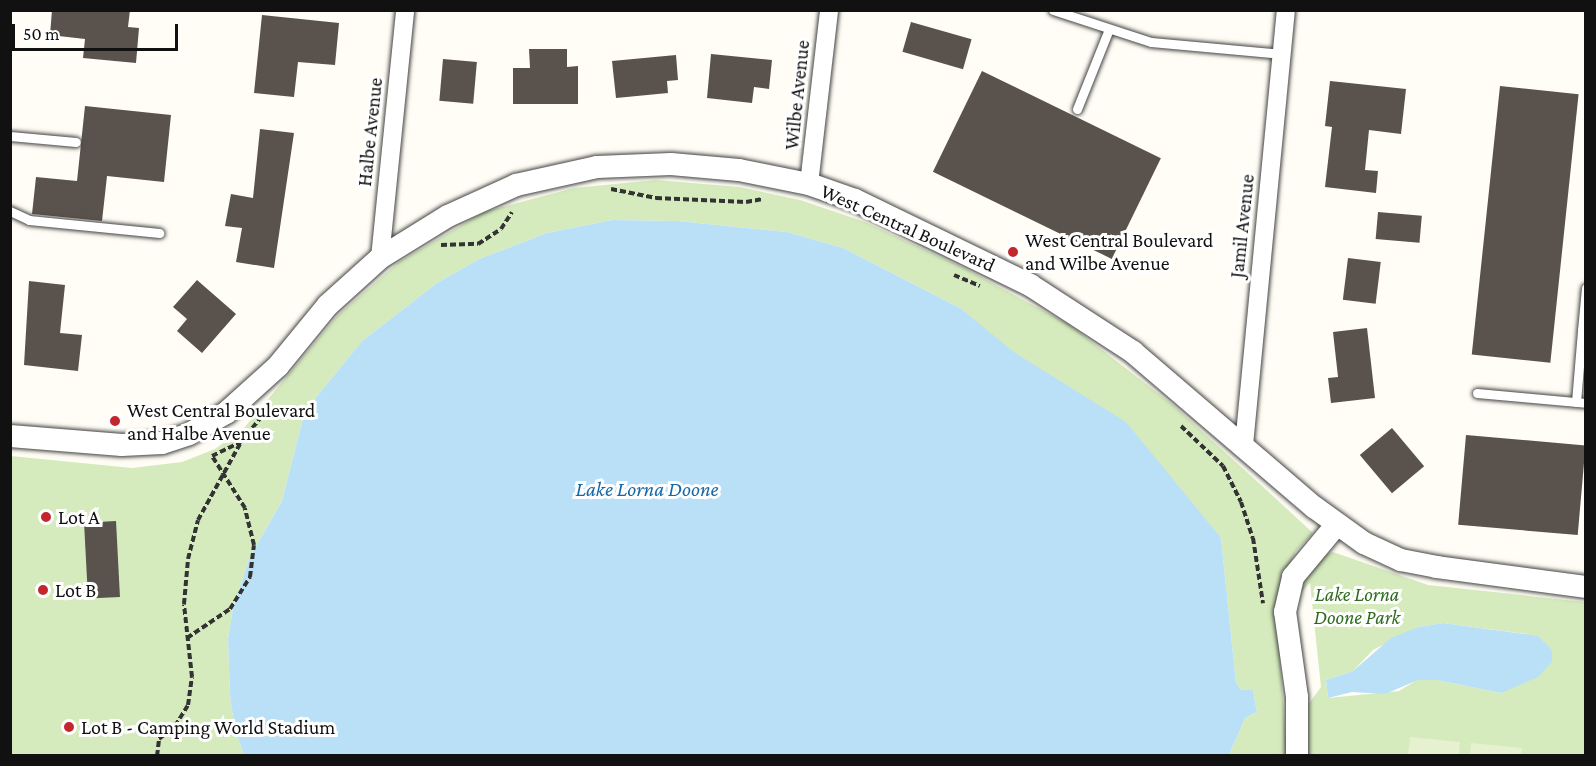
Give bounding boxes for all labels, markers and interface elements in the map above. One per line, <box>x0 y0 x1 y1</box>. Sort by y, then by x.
scale bar <box>15 12 182 50</box>
text: 50 m <box>23 24 60 44</box>
street label: Wilbe Avenue <box>779 39 815 151</box>
street label: Halbe Avenue <box>352 76 388 188</box>
street label: Jamil Avenue <box>1225 173 1259 279</box>
street label: West Central Boulevard <box>817 179 999 277</box>
place label: West Central Boulevard and Wilbe Avenue <box>1025 228 1213 275</box>
marker: West Central Boulevard and Wilbe Avenue <box>1006 245 1020 259</box>
place label: West Central Boulevard and Halbe Avenue <box>127 398 315 445</box>
marker: West Central Boulevard and Halbe Avenue <box>108 414 122 428</box>
water label: Lake Lorna Doone <box>576 476 718 502</box>
place label: Lot A <box>58 505 100 529</box>
marker: Lot A <box>39 510 53 524</box>
place label: Lot B <box>55 578 96 602</box>
marker: Lot B <box>36 583 50 597</box>
park label: Lake Lorna Doone Park <box>1314 583 1400 630</box>
place label: Lot B - Camping World Stadium <box>81 715 335 739</box>
marker: Lot B - Camping World Stadium <box>62 720 76 734</box>

